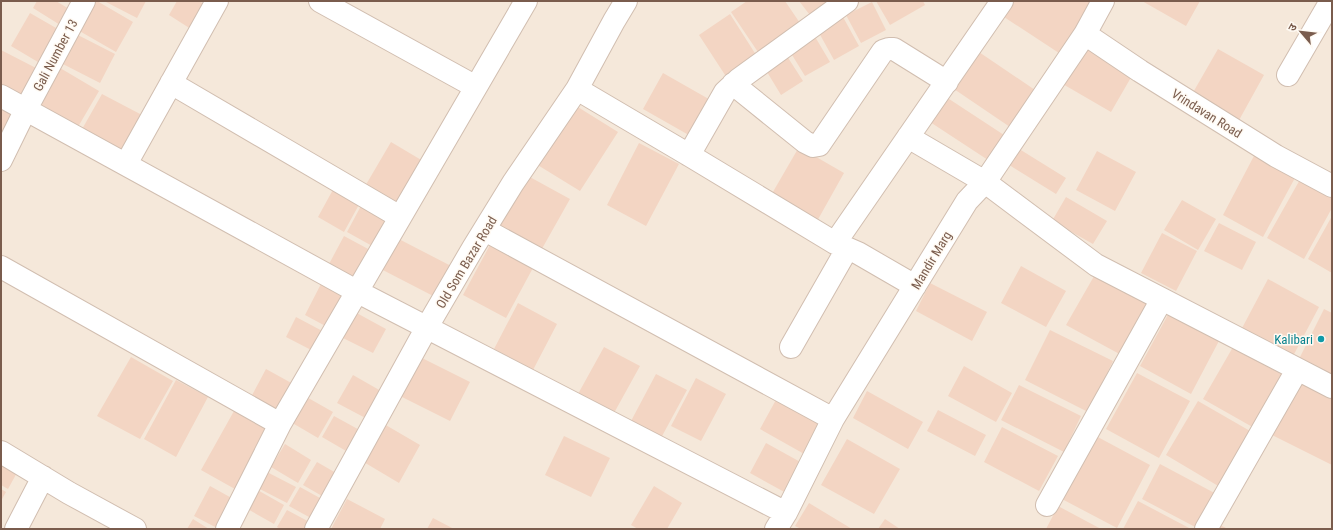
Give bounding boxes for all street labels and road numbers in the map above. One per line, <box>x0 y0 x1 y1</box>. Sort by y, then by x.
street label: Gali Number 13 <box>30 17 81 94</box>
street label: Vrindavan Road <box>1169 86 1245 141</box>
street label: Old Som Bazar Road <box>433 214 500 311</box>
street label: Mandir Marg <box>908 229 955 292</box>

